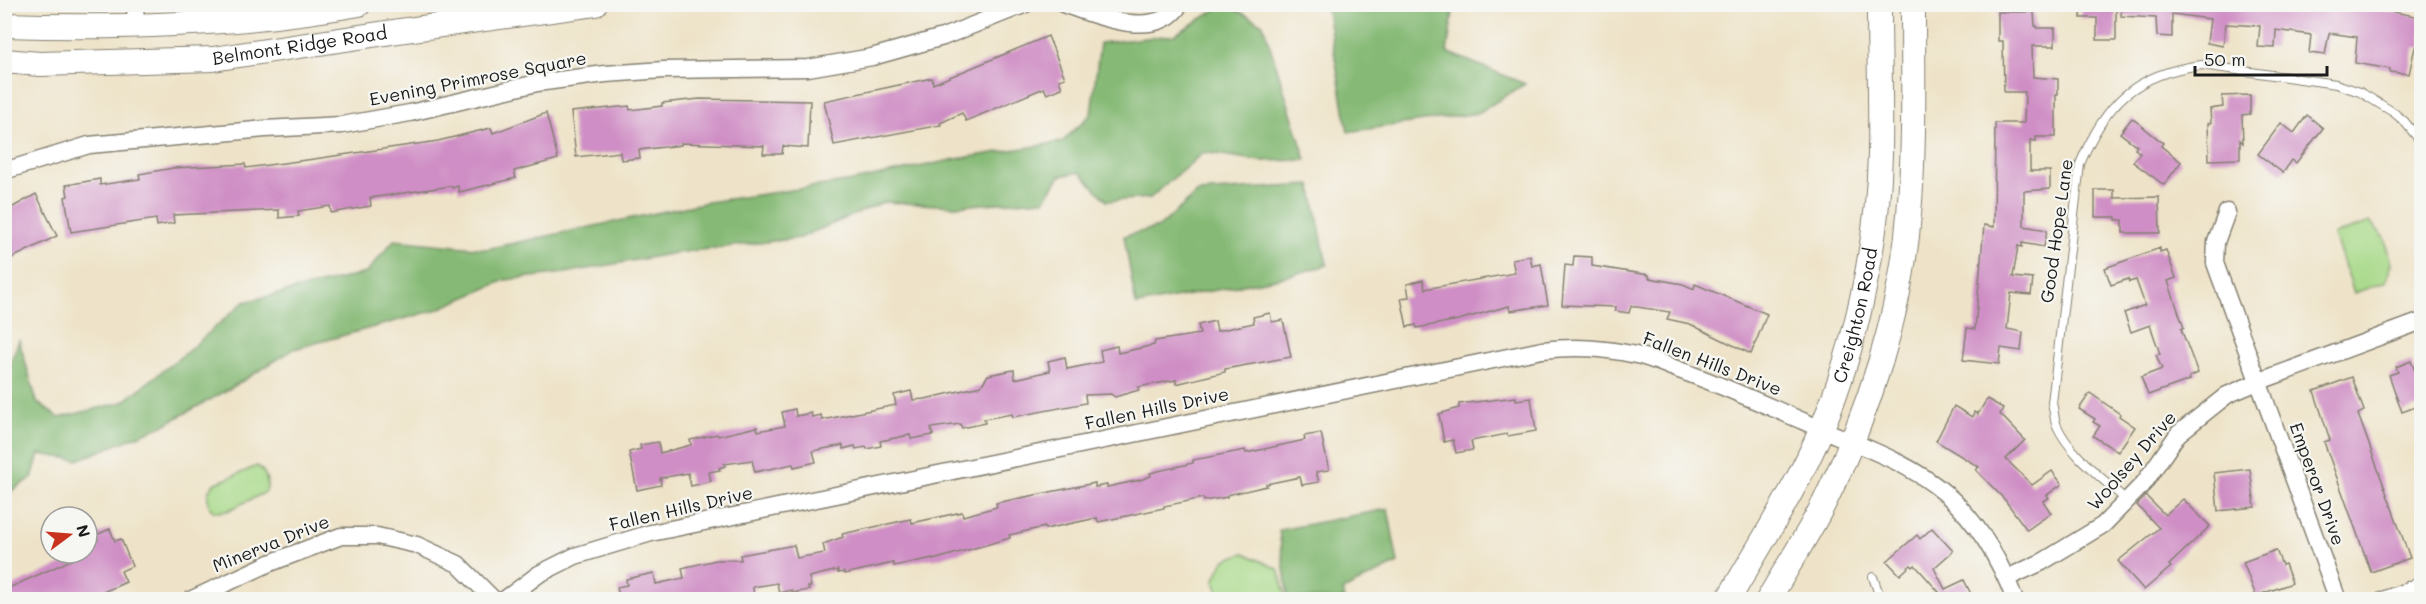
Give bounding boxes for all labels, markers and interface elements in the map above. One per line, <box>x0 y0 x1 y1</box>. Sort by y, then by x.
street label: Belmont Ridge Road <box>211 20 389 70</box>
scale bar <box>2195 39 2327 77</box>
street label: Evening Primrose Square <box>367 45 588 111</box>
text: 50 m <box>2204 47 2246 71</box>
street label: Good Hope Lane <box>2034 157 2078 304</box>
street label: Creighton Road <box>1827 246 1882 386</box>
street label: Fallen Hills Drive <box>1640 326 1785 401</box>
street label: Fallen Hills Drive <box>1083 381 1231 435</box>
street label: Woolsey Drive <box>2081 406 2181 515</box>
street label: Emperor Drive <box>2285 419 2351 548</box>
street label: Fallen Hills Drive <box>607 480 755 536</box>
north arrow <box>39 505 99 565</box>
street label: Minerva Drive <box>209 509 333 577</box>
text: N <box>72 522 96 539</box>

